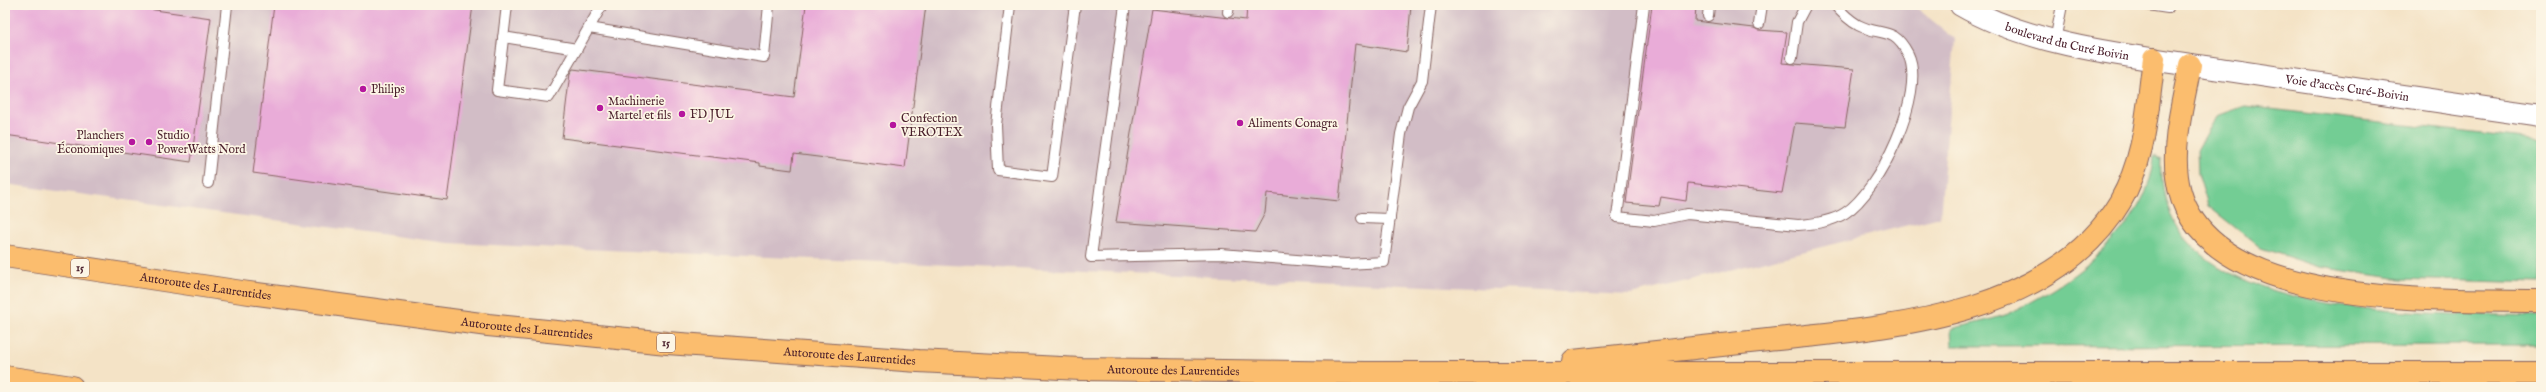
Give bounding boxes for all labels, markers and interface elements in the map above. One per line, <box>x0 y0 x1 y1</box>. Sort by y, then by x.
street label: boulevard du Curé Boivin <box>2003 19 2131 63</box>
street label: Voie d'accès Curé-Boivin <box>2283 71 2411 105</box>
place label: Philips <box>371 82 405 98</box>
marker: Philips <box>358 84 368 94</box>
place label: Machinerie Martel et fils <box>608 94 671 123</box>
marker: Machinerie Martel et fils <box>595 103 605 113</box>
place label: FD JUL <box>690 107 734 123</box>
marker: FD JUL <box>677 109 687 119</box>
place label: Confection VEROTEX <box>900 111 963 140</box>
place label: Aliments Conagra <box>1247 116 1338 131</box>
marker: Aliments Conagra <box>1235 118 1245 128</box>
marker: Confection VEROTEX <box>888 120 898 130</box>
place label: Planchers Économiques <box>57 128 124 158</box>
place label: Studio PowerWatts Nord <box>157 128 246 157</box>
marker: Planchers Économiques <box>127 137 137 147</box>
marker: Studio PowerWatts Nord <box>144 137 154 147</box>
road number: 15 <box>71 259 89 277</box>
street label: Autoroute des Laurentides <box>138 269 272 303</box>
street label: Autoroute des Laurentides <box>459 314 594 343</box>
road number: 15 <box>657 334 675 352</box>
street label: Autoroute des Laurentides <box>782 344 916 368</box>
street label: Autoroute des Laurentides <box>1106 362 1240 379</box>

